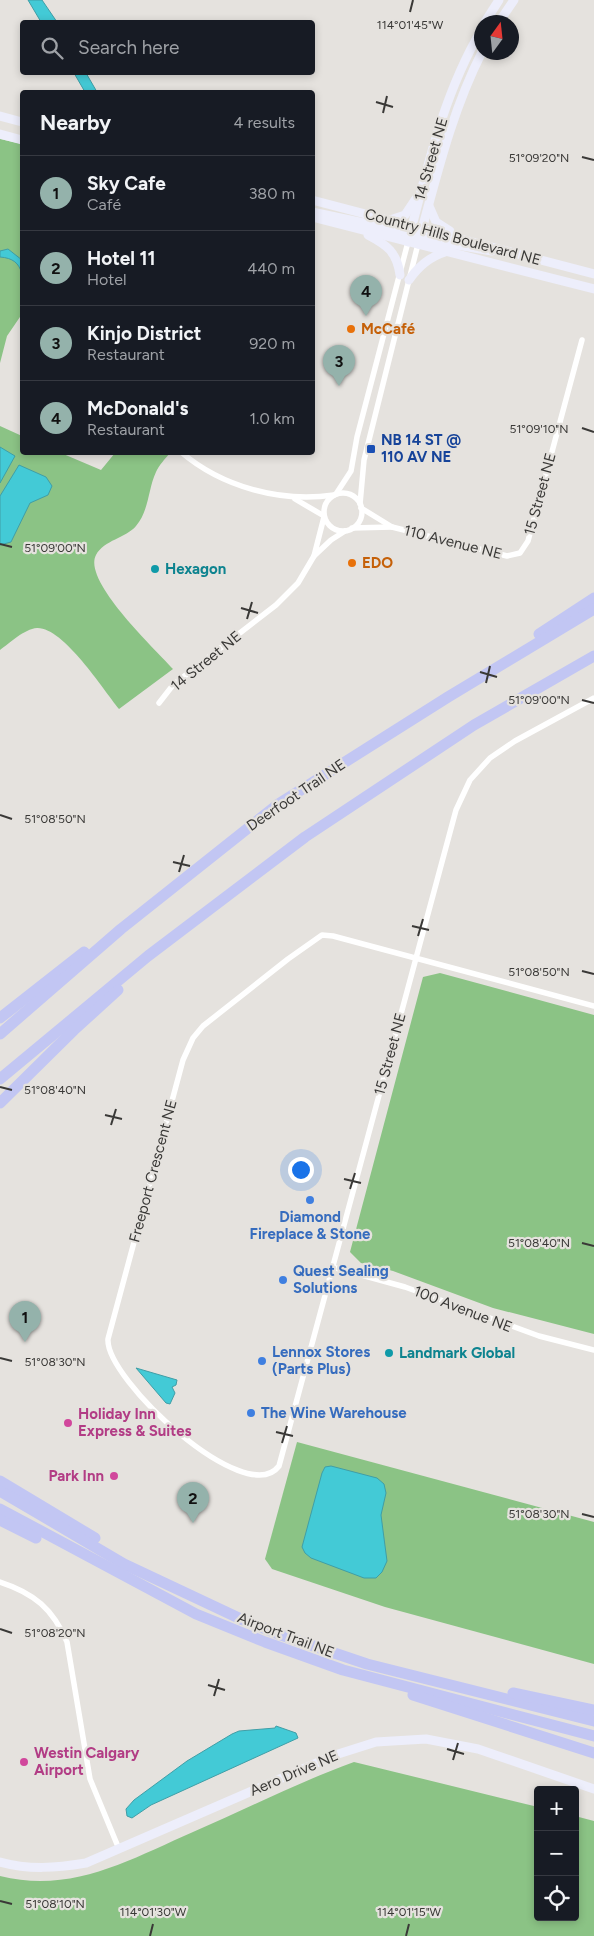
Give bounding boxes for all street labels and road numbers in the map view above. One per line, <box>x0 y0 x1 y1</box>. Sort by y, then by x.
street label: 14 Street NE <box>411 115 451 203</box>
street label: Country Hills Boulevard NE <box>363 205 543 269</box>
street label: 15 Street NE <box>520 451 560 537</box>
street label: 110 Avenue NE <box>402 521 504 563</box>
street label: 14 Street NE <box>167 627 245 695</box>
street label: Deerfoot Trail NE <box>243 755 349 835</box>
street label: 15 Street NE <box>370 1011 410 1097</box>
street label: Freeport Crescent NE <box>125 1098 181 1244</box>
street label: 100 Avenue NE <box>411 1282 515 1336</box>
street label: Airport Trail NE <box>235 1608 337 1662</box>
street label: Aero Drive NE <box>247 1746 341 1800</box>

